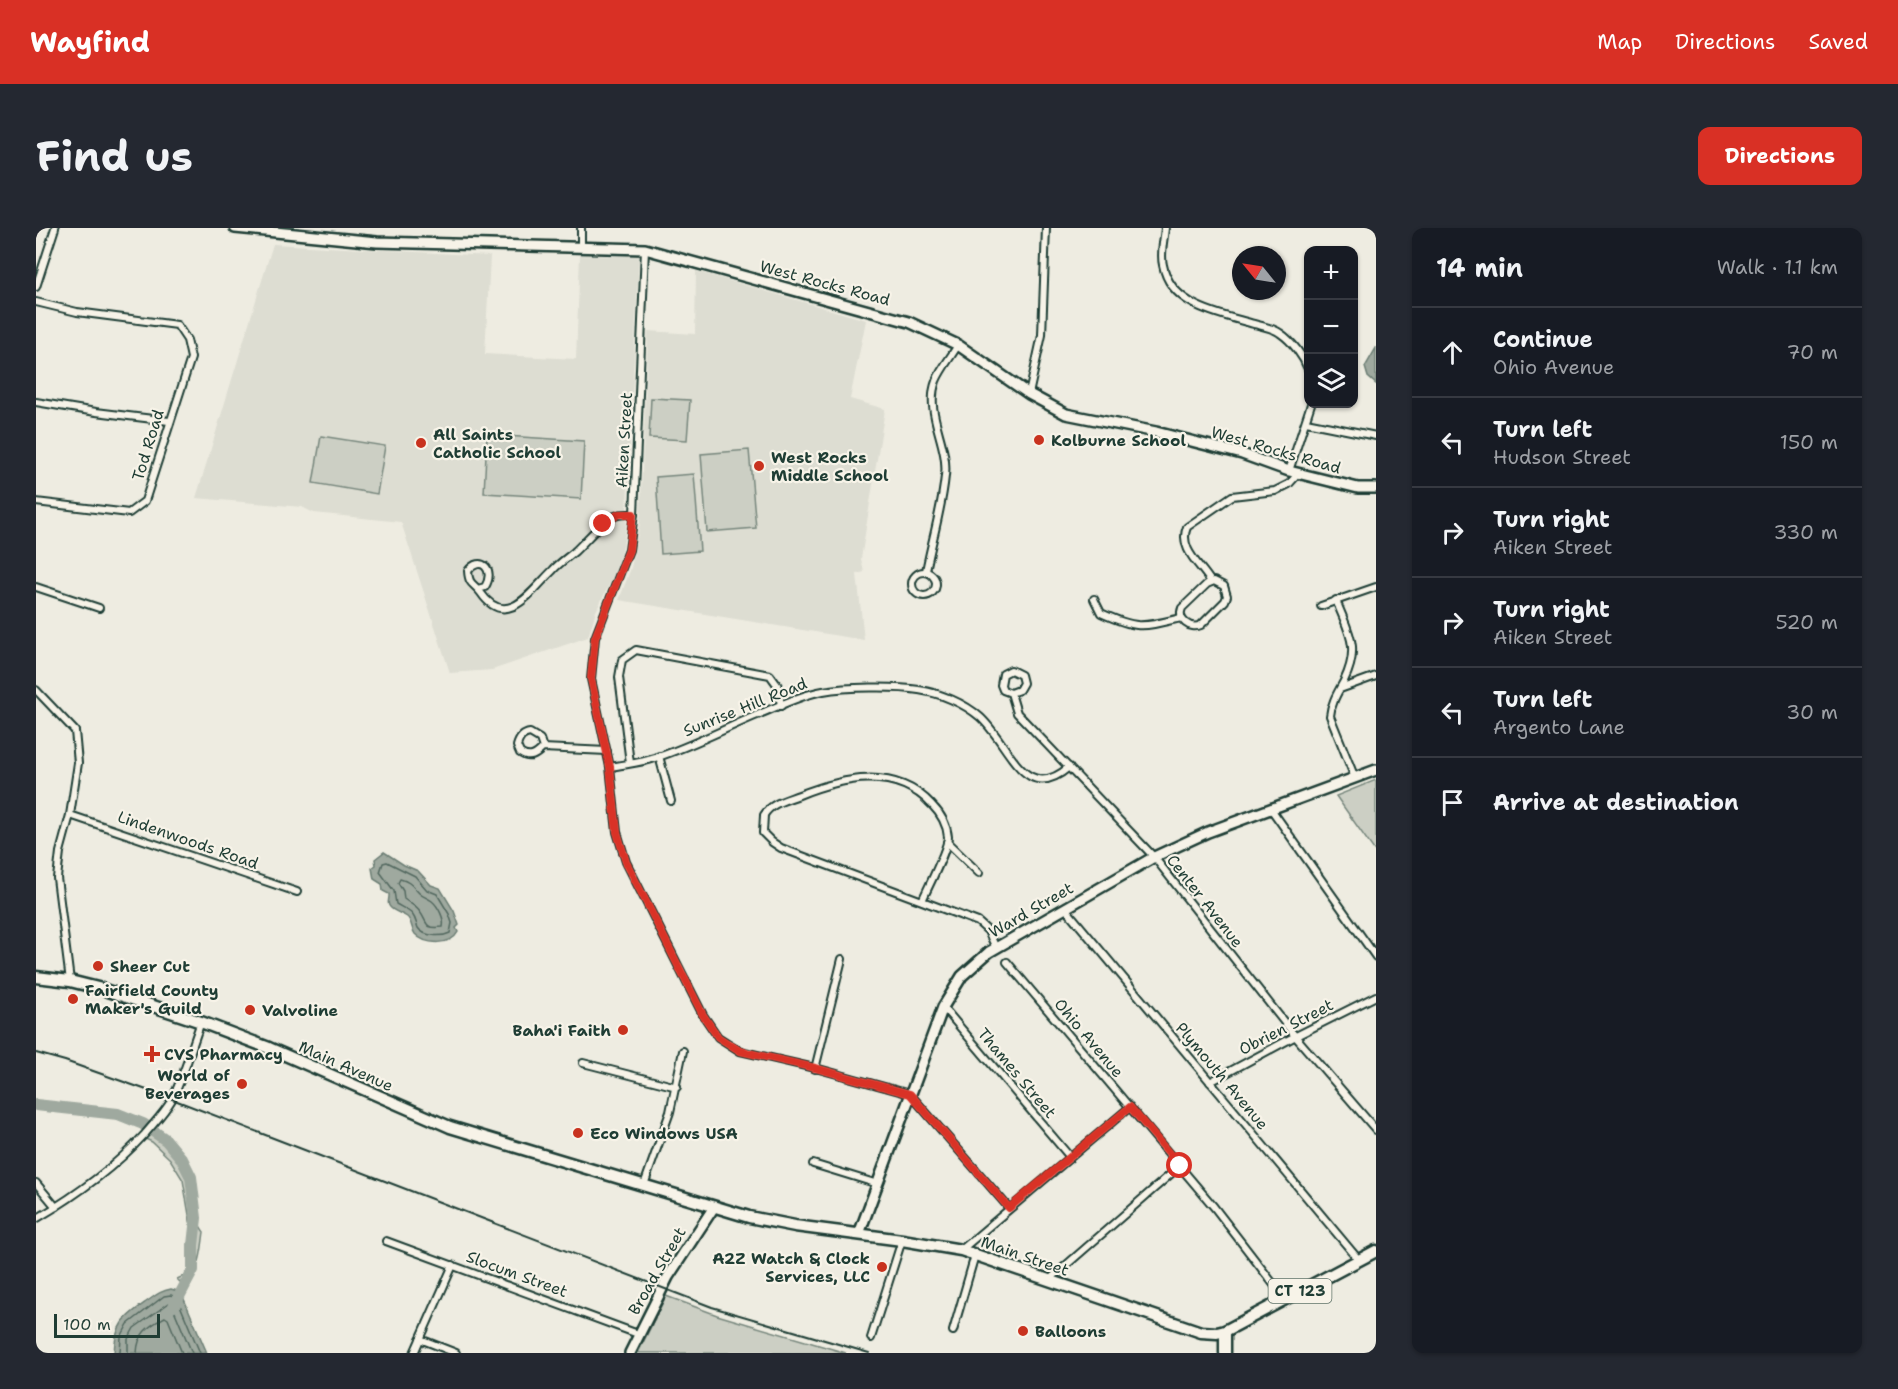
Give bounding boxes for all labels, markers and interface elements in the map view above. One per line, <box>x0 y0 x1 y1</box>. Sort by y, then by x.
text: Wayfind <box>30 23 150 61</box>
text: Map <box>1597 28 1642 56</box>
text: Directions <box>1675 28 1775 56</box>
text: Saved <box>1808 28 1868 56</box>
button: Directions <box>1698 127 1862 185</box>
text: Find us <box>36 128 193 184</box>
north arrow <box>1232 246 1286 300</box>
map controls <box>1304 246 1358 408</box>
button: + <box>1304 246 1358 300</box>
text: 14 min <box>1436 250 1523 285</box>
text: Walk · 1.1 km <box>1717 254 1838 280</box>
street label: West Rocks Road <box>757 255 893 311</box>
button: − <box>1304 300 1358 354</box>
text: Continue <box>1493 325 1593 354</box>
icon: ahead <box>1436 336 1469 369</box>
text: 70 m <box>1786 339 1838 365</box>
button: layers <box>1304 354 1358 408</box>
text: Ohio Avenue <box>1493 354 1614 380</box>
street label: Aiken Street <box>611 392 637 488</box>
street label: Tod Road <box>127 407 169 483</box>
text: Turn left <box>1493 415 1592 444</box>
street label: West Rocks Road <box>1209 421 1343 479</box>
place label: All Saints Catholic School <box>433 424 561 463</box>
icon: left <box>1436 426 1469 459</box>
text: 150 m <box>1780 429 1838 455</box>
place label: Kolburne School <box>1051 430 1186 451</box>
marker: Kolburne School <box>1032 433 1046 447</box>
marker: All Saints Catholic School <box>414 436 428 450</box>
text: Hudson Street <box>1493 444 1631 470</box>
place label: West Rocks Middle School <box>771 447 889 486</box>
marker: West Rocks Middle School <box>752 459 766 473</box>
text: Turn right <box>1493 505 1610 534</box>
route end <box>589 510 615 536</box>
icon: right <box>1436 516 1469 549</box>
text: 330 m <box>1774 519 1838 545</box>
text: Aiken Street <box>1493 534 1613 560</box>
text: Turn right <box>1493 595 1610 624</box>
icon: right <box>1436 606 1469 639</box>
text: 520 m <box>1775 609 1838 635</box>
text: Aiken Street <box>1493 624 1613 650</box>
street label: Sunrise Hill Road <box>680 673 810 741</box>
text: Turn left <box>1493 685 1592 714</box>
icon: left <box>1436 696 1469 729</box>
text: 30 m <box>1786 699 1838 725</box>
text: Argento Lane <box>1493 714 1625 740</box>
icon: arrive <box>1436 786 1469 819</box>
text: Arrive at destination <box>1493 788 1739 817</box>
street label: Lindenwoods Road <box>115 806 261 874</box>
street label: Center Avenue <box>1162 850 1248 952</box>
street label: Ward Street <box>985 877 1077 943</box>
place label: Sheer Cut <box>110 956 190 977</box>
marker: Sheer Cut <box>91 959 105 973</box>
place label: Fairfield County Maker's Guild <box>85 980 219 1019</box>
marker: Fairfield County Maker's Guild <box>66 992 80 1006</box>
street label: Ohio Avenue <box>1050 994 1128 1082</box>
street label: Obrien Street <box>1235 994 1337 1060</box>
place label: Valvoline <box>262 1000 339 1021</box>
marker: Valvoline <box>243 1003 257 1017</box>
street label: Plymouth Avenue <box>1171 1018 1273 1134</box>
place label: Baha'i Faith <box>513 1020 611 1041</box>
marker: Baha'i Faith <box>616 1023 630 1037</box>
street label: Thames Street <box>973 1023 1061 1123</box>
street label: Main Avenue <box>296 1036 396 1096</box>
place label: CVS Pharmacy <box>164 1044 283 1065</box>
marker: CVS Pharmacy <box>145 1047 159 1061</box>
place label: World of Beverages <box>145 1065 231 1104</box>
marker: World of Beverages <box>235 1077 249 1091</box>
place label: Eco Windows USA <box>590 1123 738 1144</box>
marker: Eco Windows USA <box>571 1126 585 1140</box>
route start <box>1166 1152 1192 1178</box>
street label: Broad Street <box>623 1223 691 1319</box>
street label: Main Street <box>978 1231 1072 1281</box>
street label: Slocum Street <box>464 1246 570 1302</box>
place label: A2Z Watch & Clock Services, LLC <box>712 1248 870 1287</box>
marker: A2Z Watch & Clock Services, LLC <box>875 1260 889 1274</box>
road number: CT 123 <box>1268 1279 1332 1303</box>
scale bar <box>54 1311 160 1338</box>
text: 100 m <box>63 1314 111 1335</box>
place label: Balloons <box>1035 1321 1106 1342</box>
marker: Balloons <box>1016 1324 1030 1338</box>

